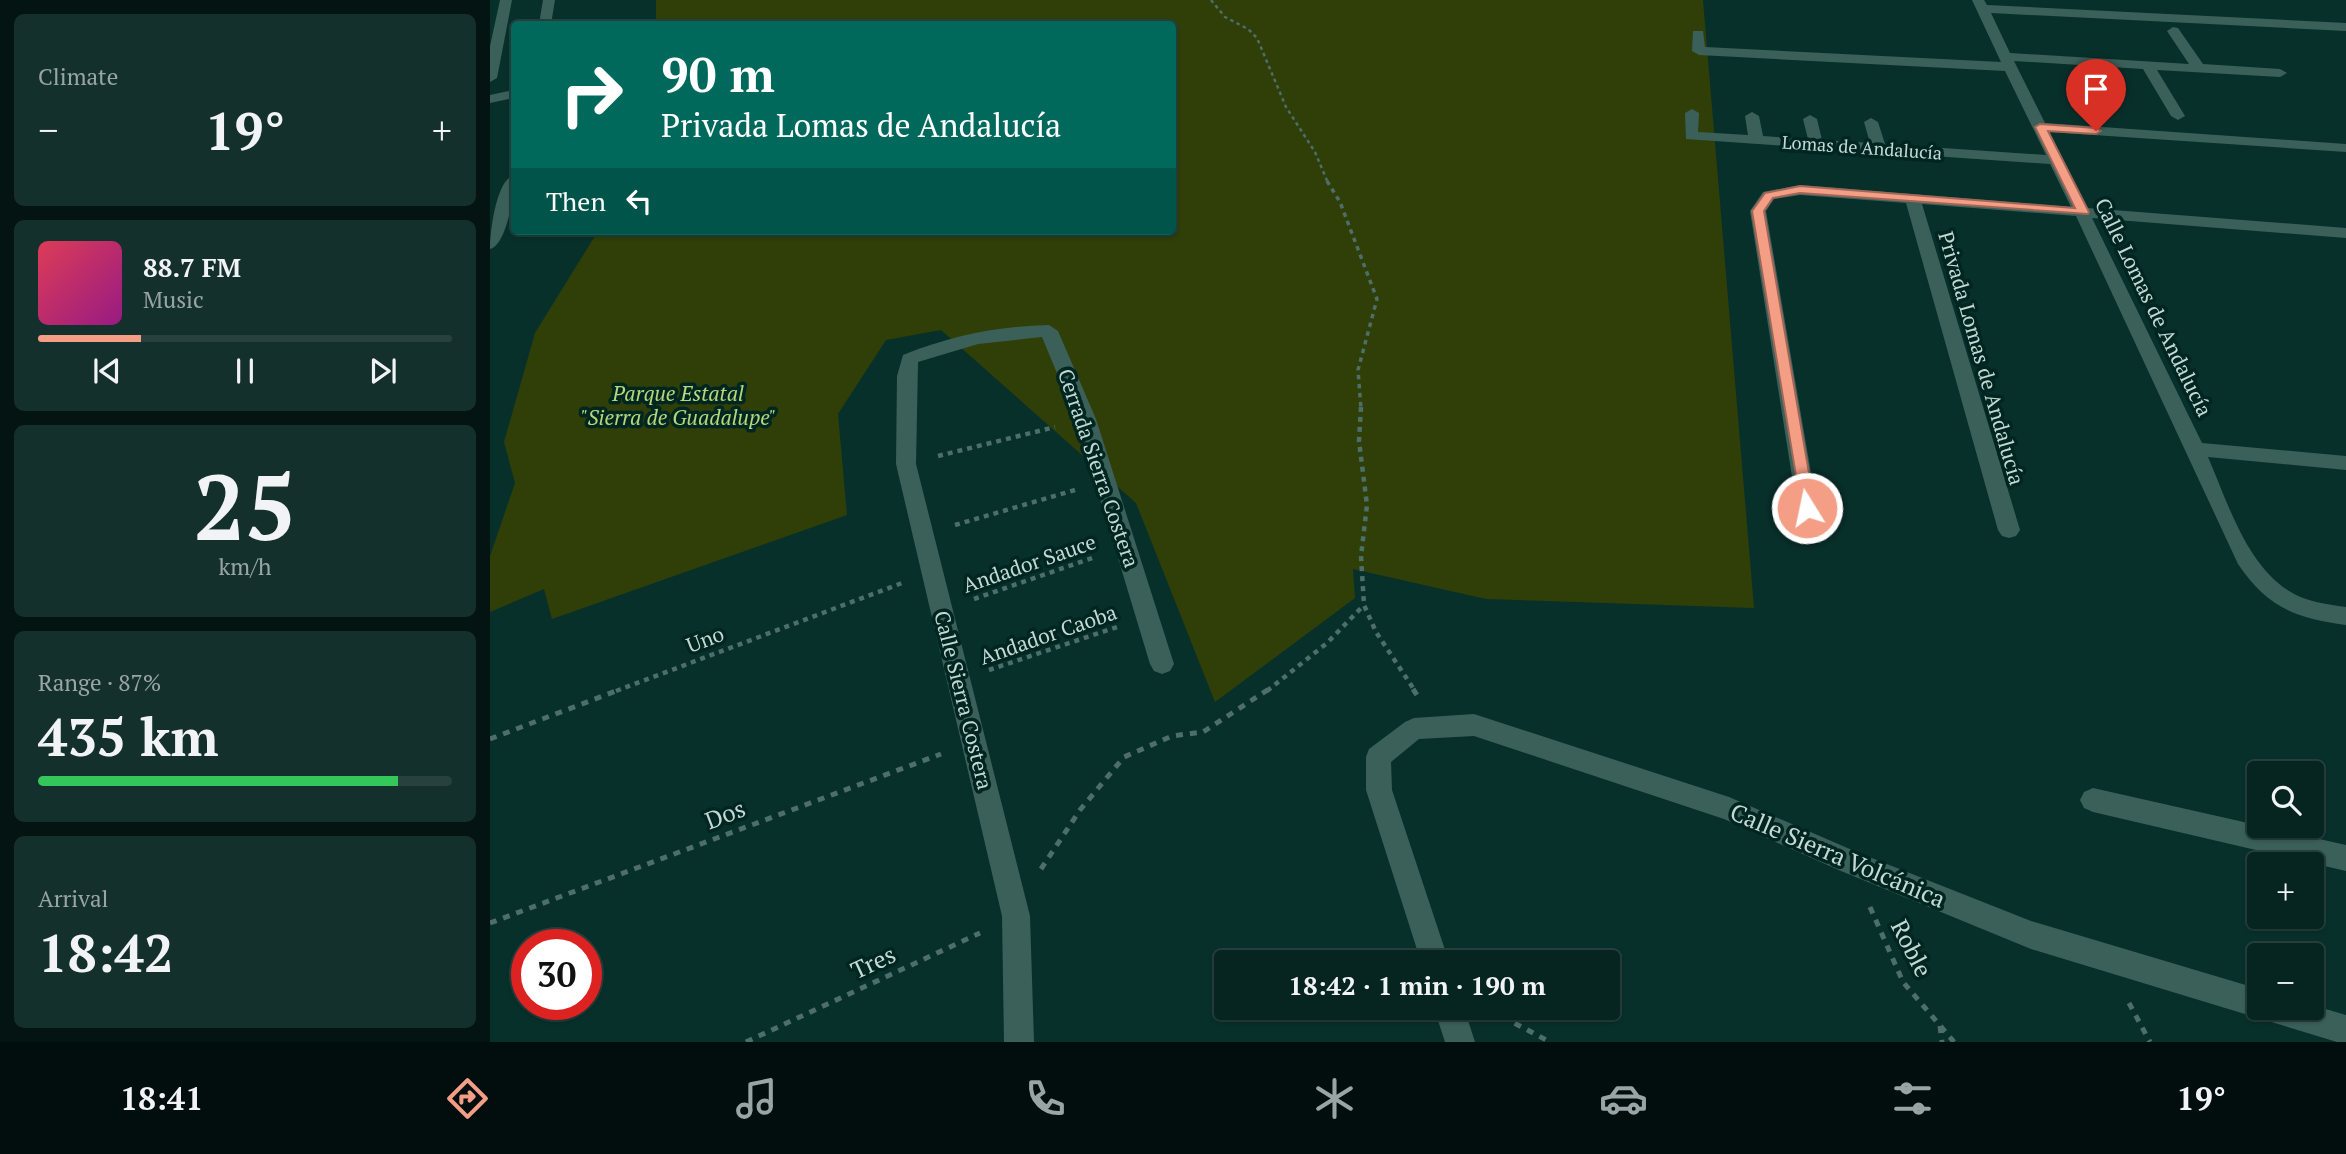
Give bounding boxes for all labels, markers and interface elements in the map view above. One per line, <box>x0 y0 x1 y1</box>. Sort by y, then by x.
text: 90 m <box>661 41 775 106</box>
icon: right <box>546 49 637 140</box>
pin <box>2066 59 2126 131</box>
text: Climate <box>38 61 118 92</box>
icon: arrive <box>2077 70 2115 108</box>
text: 19° <box>205 96 285 165</box>
text: Privada Lomas de Andalucía <box>661 104 1061 146</box>
text: − <box>38 105 58 155</box>
text: + <box>432 105 452 155</box>
street label: Lomas de Andalucía <box>1781 129 1943 165</box>
icon: left <box>620 182 658 220</box>
text: Then <box>546 184 606 218</box>
street label: Calle Lomas de Andalucía <box>2089 193 2219 421</box>
street label: Privada Lomas de Andalucía <box>1932 228 2032 488</box>
text: 88.7 FM <box>143 250 241 284</box>
text: Music <box>143 284 204 315</box>
icon: previous <box>88 352 126 390</box>
icon: pause <box>226 352 264 390</box>
icon: next <box>364 352 402 390</box>
street label: Cerrada Sierra Costera <box>1052 365 1146 571</box>
park label: Parque Estatal "Sierra de Guadalupe" <box>580 379 776 431</box>
text: 25 <box>194 445 296 566</box>
position arrow <box>1770 471 1844 545</box>
street label: Andador Sauce <box>959 527 1099 599</box>
text: km/h <box>218 551 272 582</box>
street label: Andador Caoba <box>976 597 1121 671</box>
street label: Calle Sierra Costera <box>928 608 1000 793</box>
street label: Uno <box>682 619 728 659</box>
text: Range · 87% <box>38 667 161 698</box>
text: 435 km <box>38 702 219 771</box>
map controls <box>2247 761 2324 1020</box>
button: search <box>2247 761 2324 838</box>
street label: Dos <box>700 792 750 836</box>
street label: Calle Sierra Volcánica <box>1726 795 1950 915</box>
button: + <box>2247 852 2324 929</box>
text: Arrival <box>38 883 109 914</box>
street label: Roble <box>1884 914 1940 982</box>
text: 18:42 <box>38 918 173 987</box>
speed limit sign: 30 <box>511 929 602 1020</box>
street label: Tres <box>845 938 901 986</box>
button: − <box>2247 943 2324 1020</box>
text: 18:42 · 1 min · 190 m <box>1288 968 1546 1002</box>
icon: directions <box>443 1074 492 1123</box>
icon: music <box>732 1074 781 1123</box>
icon: phone <box>1021 1074 1070 1123</box>
icon: climate <box>1310 1074 1359 1123</box>
icon: car <box>1599 1074 1648 1123</box>
icon: filters <box>1888 1074 1937 1123</box>
text: 18:41 <box>120 1077 203 1119</box>
text: 19° <box>2177 1077 2226 1119</box>

